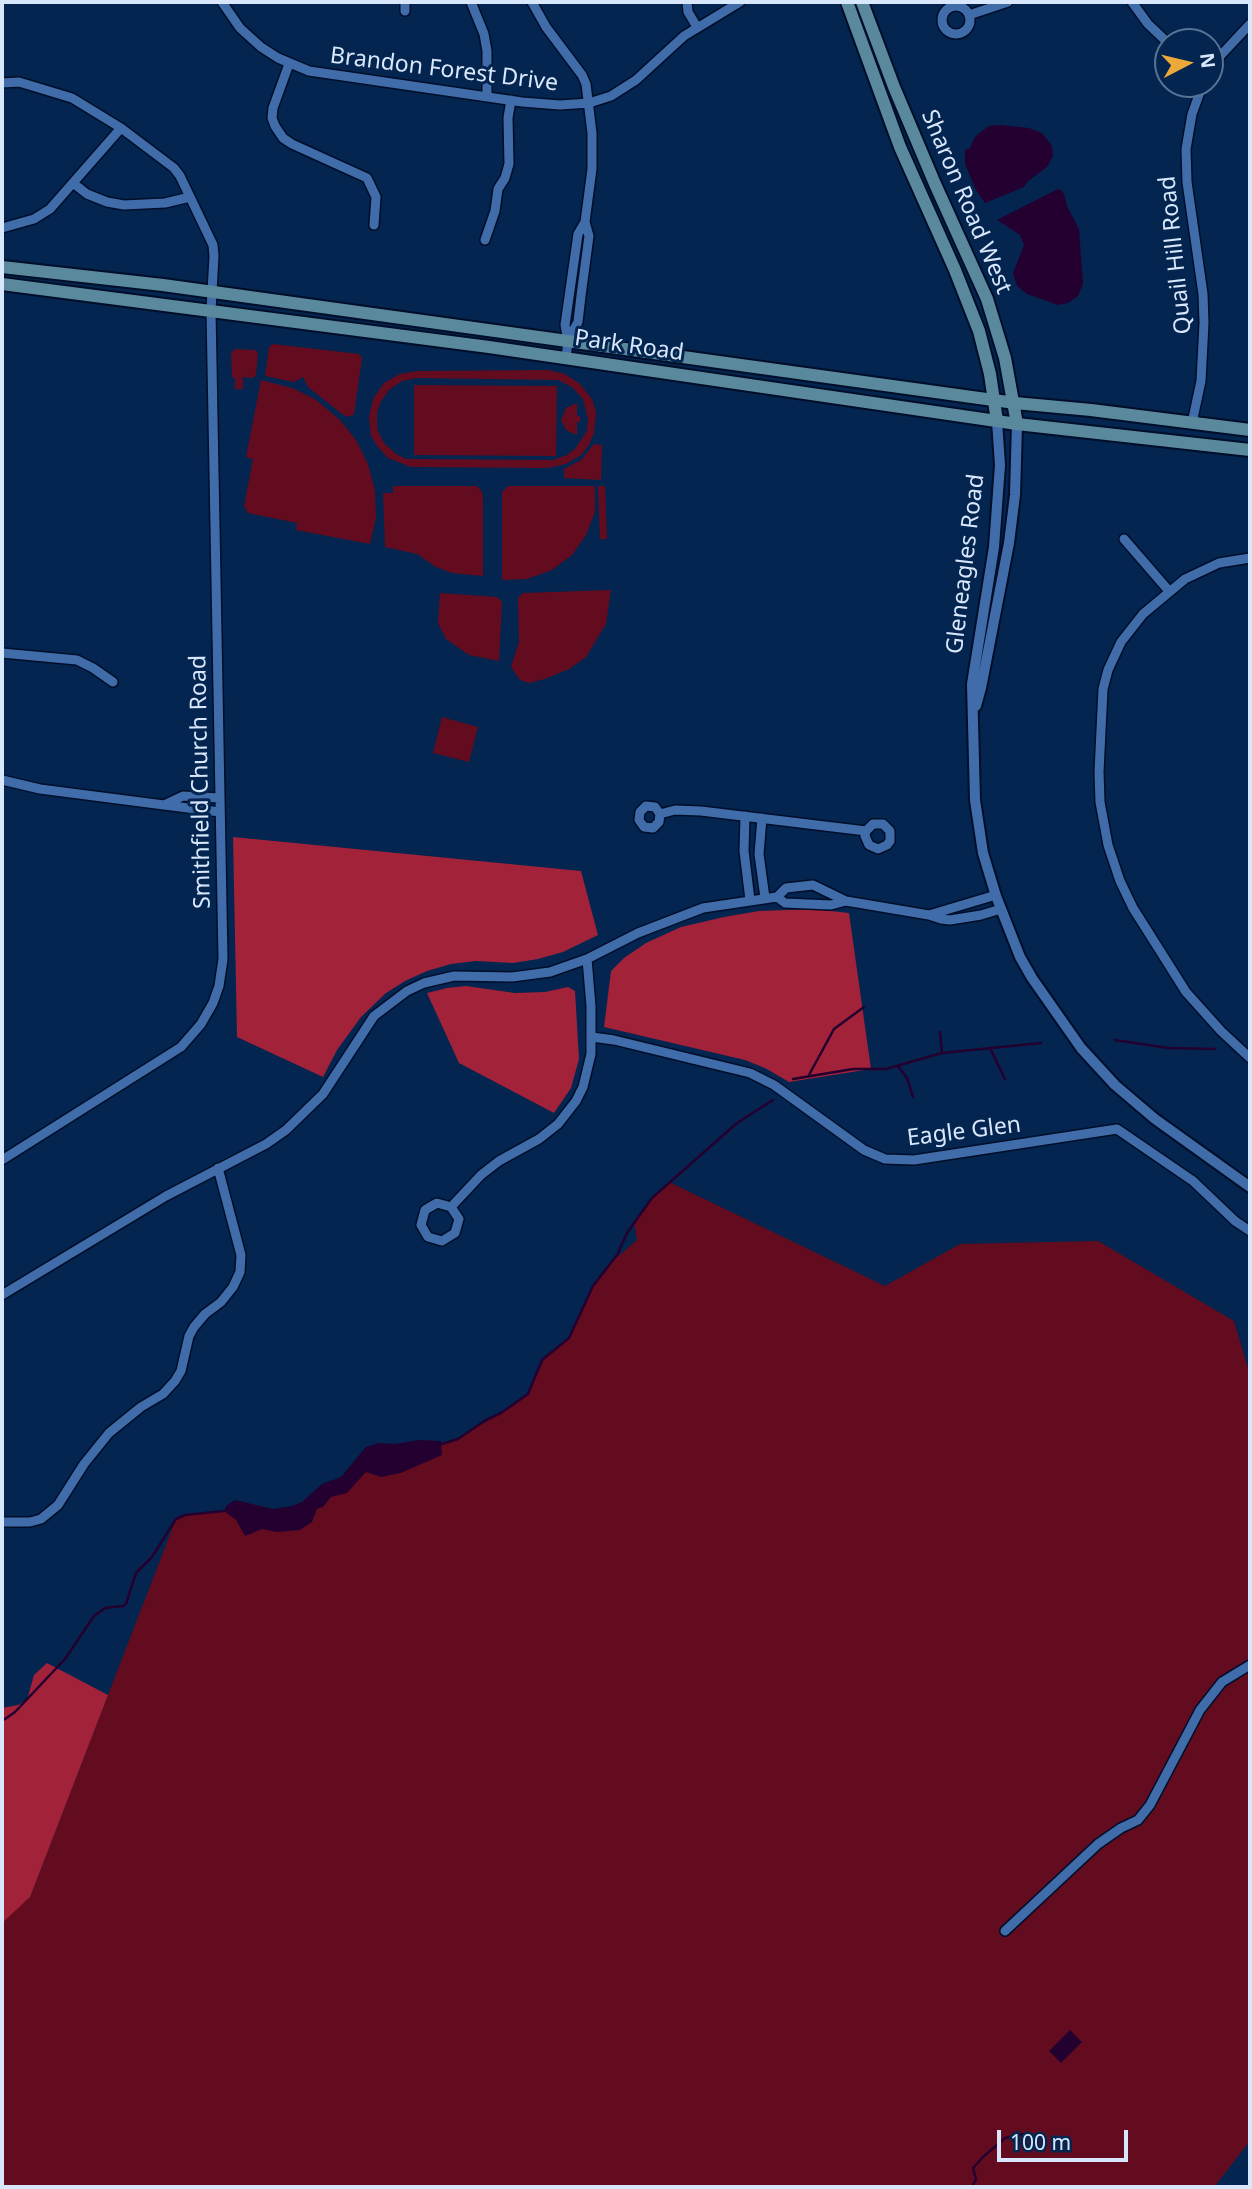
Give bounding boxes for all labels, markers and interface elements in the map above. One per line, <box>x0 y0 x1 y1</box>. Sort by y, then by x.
north arrow <box>1154 28 1224 98</box>
street label: Brandon Forest Drive <box>328 42 560 98</box>
text: N <box>1194 51 1222 70</box>
street label: Sharon Road West <box>915 106 1017 298</box>
street label: Quail Hill Road <box>1154 174 1198 336</box>
street label: Park Road <box>573 325 685 367</box>
street label: Gleneagles Road <box>941 472 991 656</box>
street label: Smithfield Church Road <box>185 655 217 909</box>
street label: Eagle Glen <box>905 1111 1023 1153</box>
scale bar <box>1000 2116 1131 2160</box>
text: 100 m <box>1010 2128 1071 2156</box>

